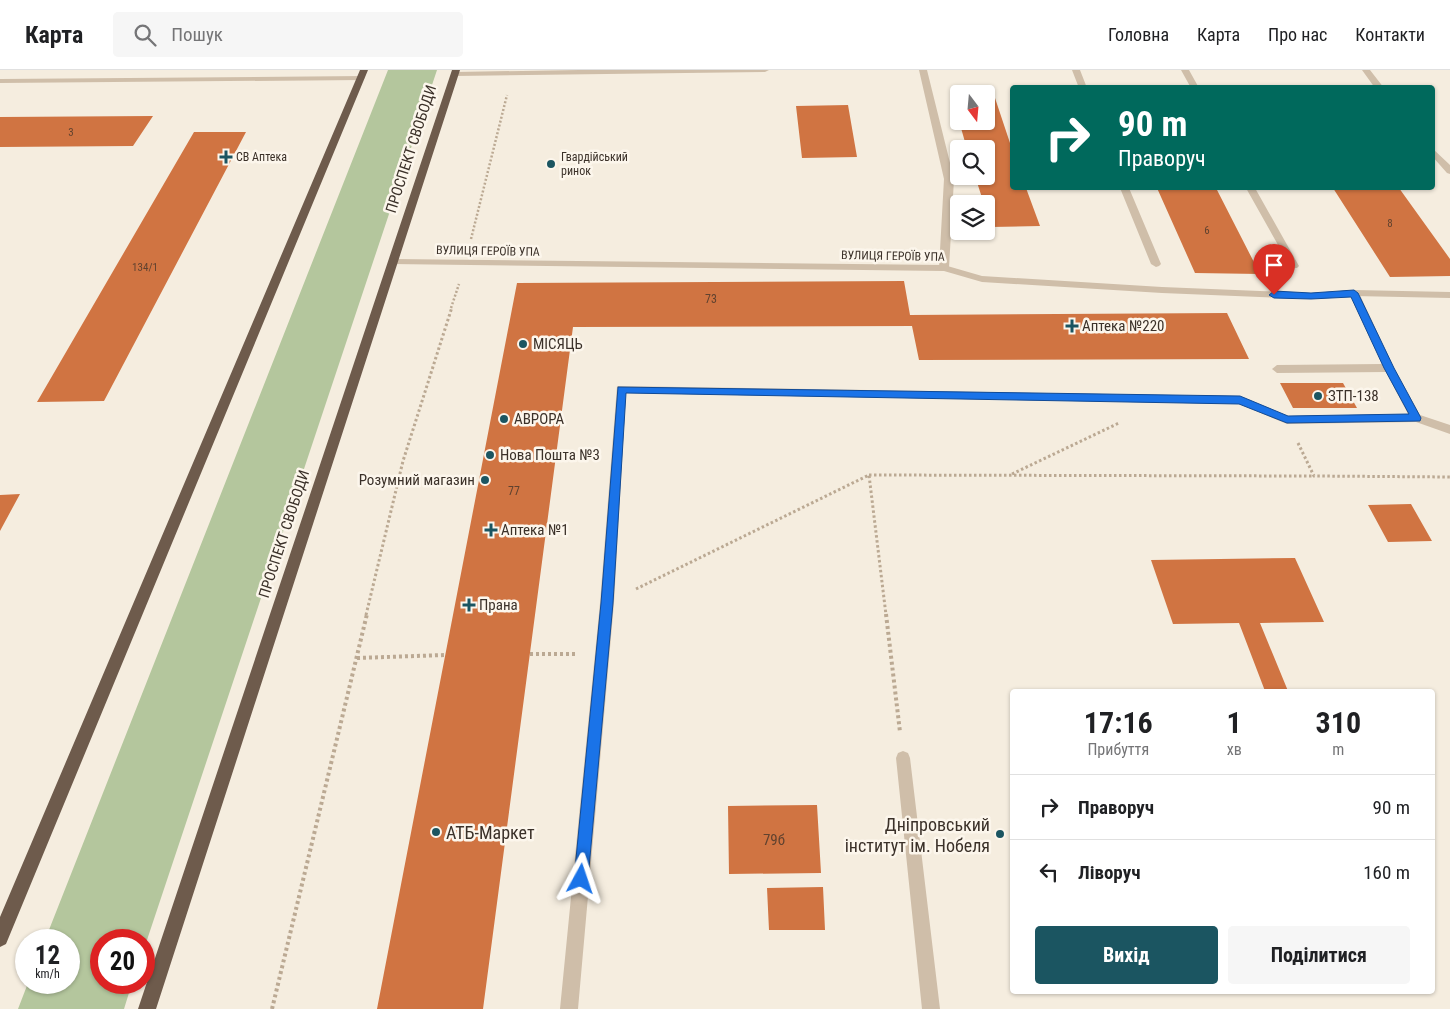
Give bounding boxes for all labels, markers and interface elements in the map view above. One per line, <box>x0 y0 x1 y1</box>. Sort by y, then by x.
search box <box>113 12 463 57</box>
text: Карта <box>25 21 83 49</box>
icon: search <box>131 21 159 49</box>
text: Пошук <box>171 23 223 46</box>
text: Головна <box>1108 24 1169 45</box>
text: Карта <box>1197 24 1240 45</box>
text: Про нас <box>1268 24 1327 45</box>
text: Контакти <box>1355 24 1425 45</box>
street label: ПРОСПЕКТ СВОБОДИ <box>382 83 440 215</box>
north arrow <box>950 85 995 130</box>
map controls <box>950 85 995 240</box>
text: 90 m <box>1118 104 1187 145</box>
icon: right <box>1035 105 1100 170</box>
house number: 3 <box>68 126 74 139</box>
button: search <box>950 140 995 185</box>
text: Праворуч <box>1118 146 1206 171</box>
place label: СВ Аптека <box>236 150 287 164</box>
place label: Гвардійський ринок <box>561 150 628 178</box>
marker: СВ Аптека <box>220 151 232 163</box>
marker: Гвардійський ринок <box>545 158 557 170</box>
button: layers <box>950 195 995 240</box>
house number: 8 <box>1387 217 1393 230</box>
house number: 6 <box>1204 224 1210 237</box>
street label: ВУЛИЦЯ ГЕРОЇВ УПА <box>436 242 540 259</box>
pin <box>1253 244 1295 295</box>
street label: ВУЛИЦЯ ГЕРОЇВ УПА <box>841 247 945 264</box>
icon: arrive <box>1260 251 1288 279</box>
house number: 134/1 <box>132 261 158 274</box>
house number: 73 <box>705 292 717 306</box>
place label: Аптека №220 <box>1082 317 1164 335</box>
marker: Аптека №220 <box>1066 320 1078 332</box>
place label: МІСЯЦЬ <box>533 335 583 353</box>
marker: МІСЯЦЬ <box>517 338 529 350</box>
place label: ЗТП-138 <box>1328 387 1379 405</box>
marker: ЗТП-138 <box>1312 390 1324 402</box>
place label: АВРОРА <box>514 410 564 428</box>
marker: АВРОРА <box>498 413 510 425</box>
place label: Нова Пошта №3 <box>500 446 600 464</box>
marker: Нова Пошта №3 <box>484 449 496 461</box>
street label: ПРОСПЕКТ СВОБОДИ <box>255 468 313 600</box>
place label: Розумний магазин <box>359 471 475 489</box>
marker: Розумний магазин <box>479 474 491 486</box>
house number: 77 <box>508 484 520 498</box>
place label: Аптека №1 <box>501 521 569 539</box>
marker: Аптека №1 <box>485 524 497 536</box>
place label: Прана <box>479 596 518 614</box>
marker: Прана <box>463 599 475 611</box>
text: 17:16 <box>1084 705 1153 740</box>
text: 1 <box>1227 705 1242 740</box>
text: 310 <box>1316 705 1361 740</box>
text: Прибуття <box>1087 740 1149 759</box>
text: хв <box>1227 740 1242 759</box>
text: m <box>1332 740 1344 759</box>
icon: right <box>1035 793 1063 821</box>
text: Праворуч <box>1078 796 1154 819</box>
text: 90 m <box>1373 796 1410 819</box>
place label: Дніпровський інститут ім. Нобеля <box>845 814 990 856</box>
place label: АТБ-Маркет <box>446 822 535 843</box>
marker: АТБ-Маркет <box>430 826 442 838</box>
marker: Дніпровський інститут ім. Нобеля <box>994 828 1006 840</box>
house number: 79б <box>763 831 785 849</box>
position arrow <box>554 852 606 904</box>
icon: left <box>1035 858 1063 886</box>
text: Ліворуч <box>1078 861 1140 884</box>
text: 160 m <box>1363 861 1410 884</box>
button: Вихід <box>1035 926 1218 984</box>
button: Поділитися <box>1228 926 1410 984</box>
speed limit sign: 20 <box>90 929 155 994</box>
text: 12 <box>35 941 60 970</box>
text: km/h <box>35 967 60 981</box>

